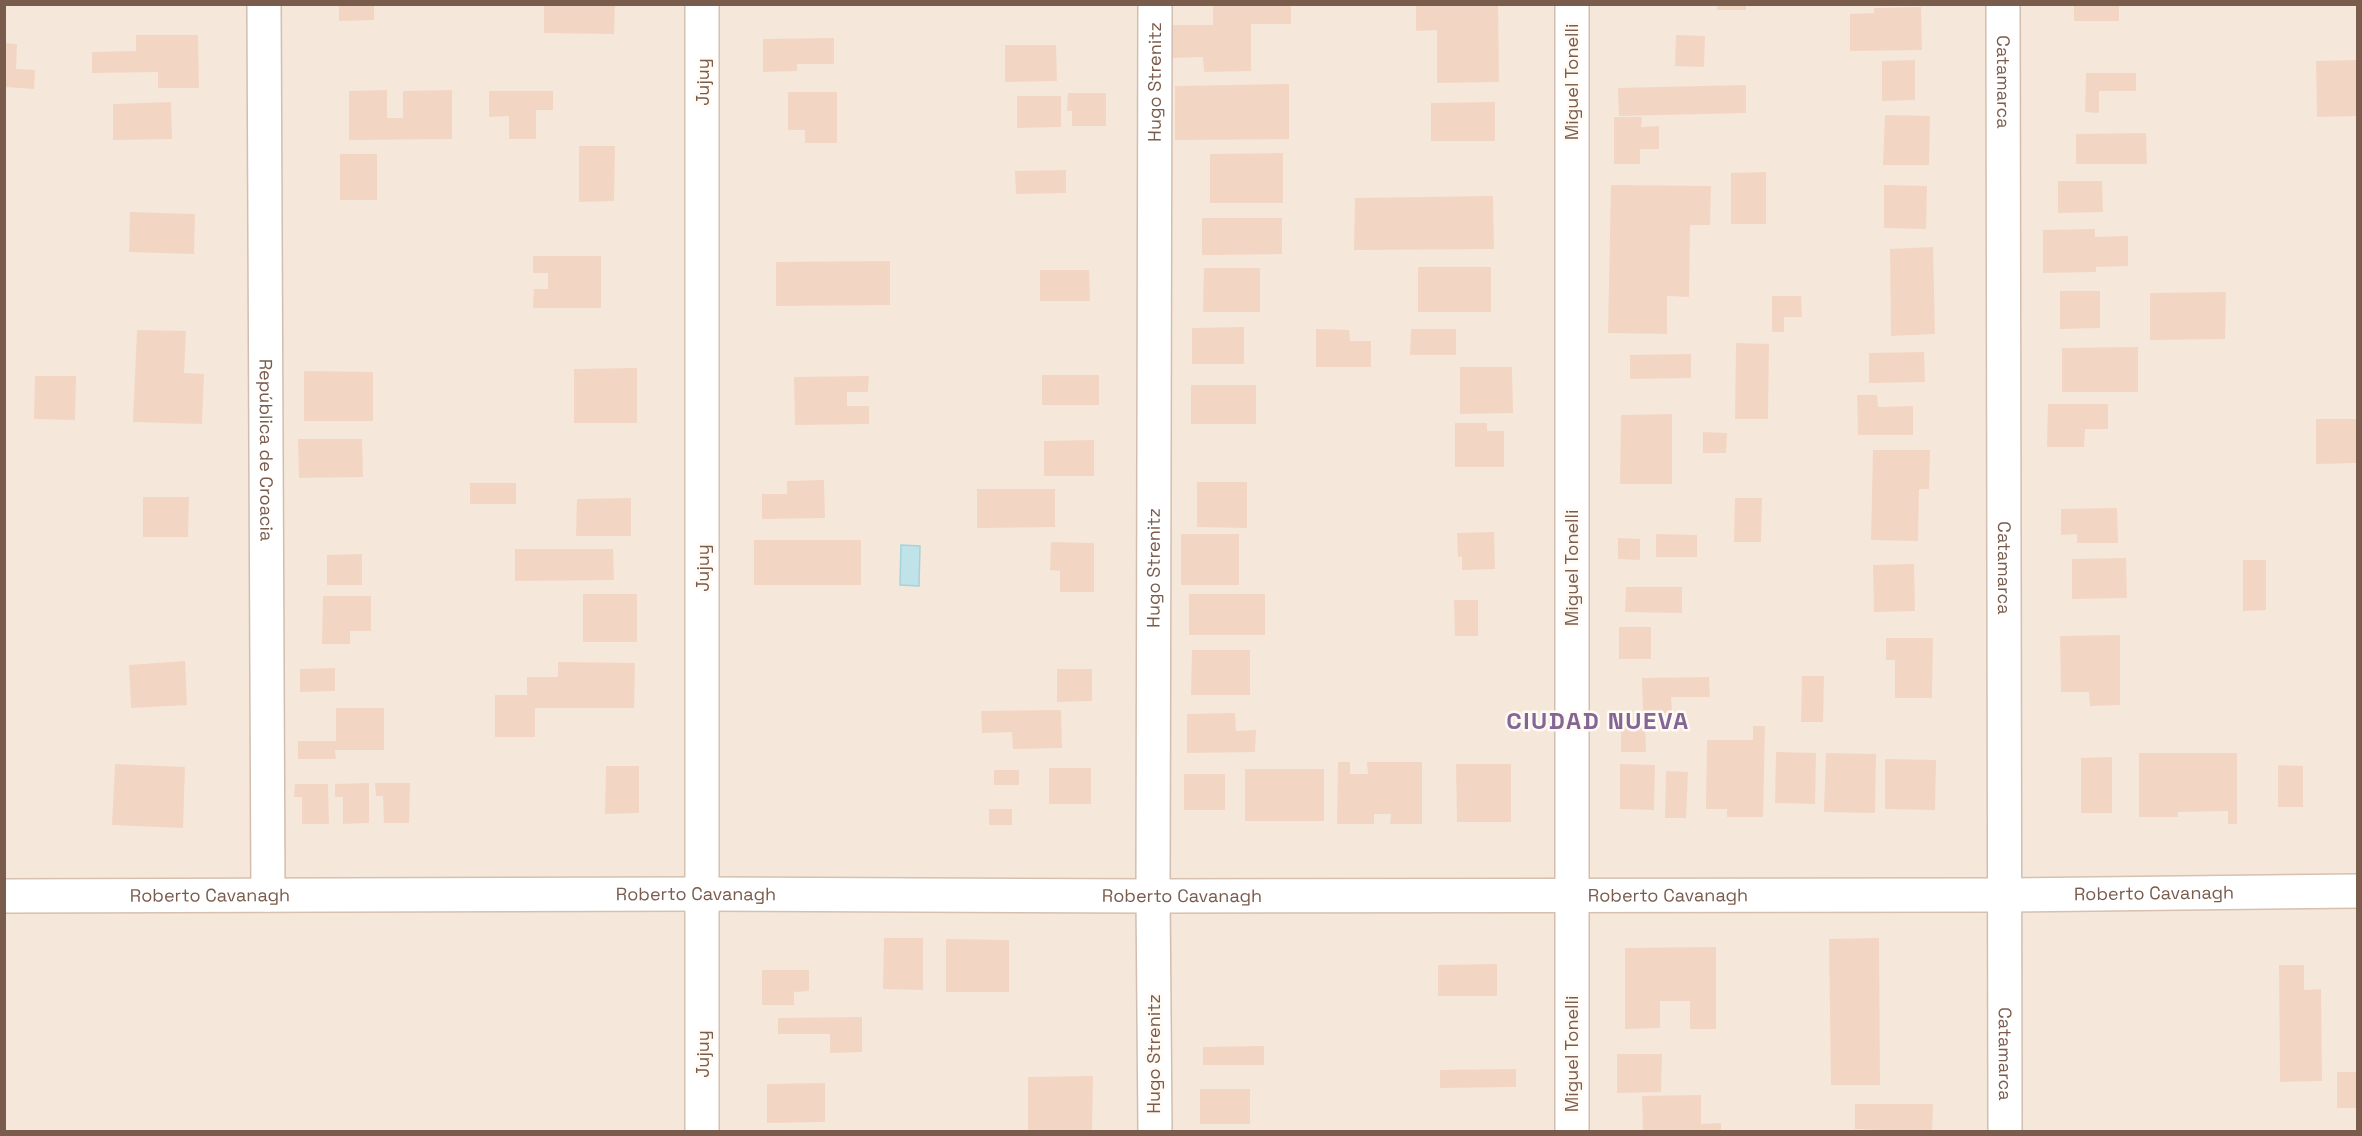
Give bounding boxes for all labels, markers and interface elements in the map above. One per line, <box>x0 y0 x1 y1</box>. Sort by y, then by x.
street label: Hugo Strenitz <box>1143 22 1166 142</box>
street label: Miguel Tonelli <box>1560 24 1583 140</box>
street label: Catamarca <box>1992 35 2015 129</box>
street label: Jujuy <box>691 58 714 106</box>
street label: República de Croacia <box>255 359 278 541</box>
street label: Hugo Strenitz <box>1142 508 1165 628</box>
street label: Miguel Tonelli <box>1560 510 1583 626</box>
street label: Catamarca <box>1993 521 2016 615</box>
street label: Jujuy <box>691 544 714 592</box>
district label: CIUDAD NUEVA <box>1506 705 1690 736</box>
street label: Roberto Cavanagh <box>2074 880 2234 905</box>
street label: Roberto Cavanagh <box>616 882 776 905</box>
street label: Roberto Cavanagh <box>130 883 290 907</box>
street label: Roberto Cavanagh <box>1588 883 1748 906</box>
street label: Roberto Cavanagh <box>1102 884 1262 907</box>
street label: Hugo Strenitz <box>1142 994 1165 1114</box>
street label: Miguel Tonelli <box>1560 996 1583 1112</box>
street label: Catamarca <box>1994 1007 2017 1101</box>
street label: Jujuy <box>691 1030 714 1078</box>

